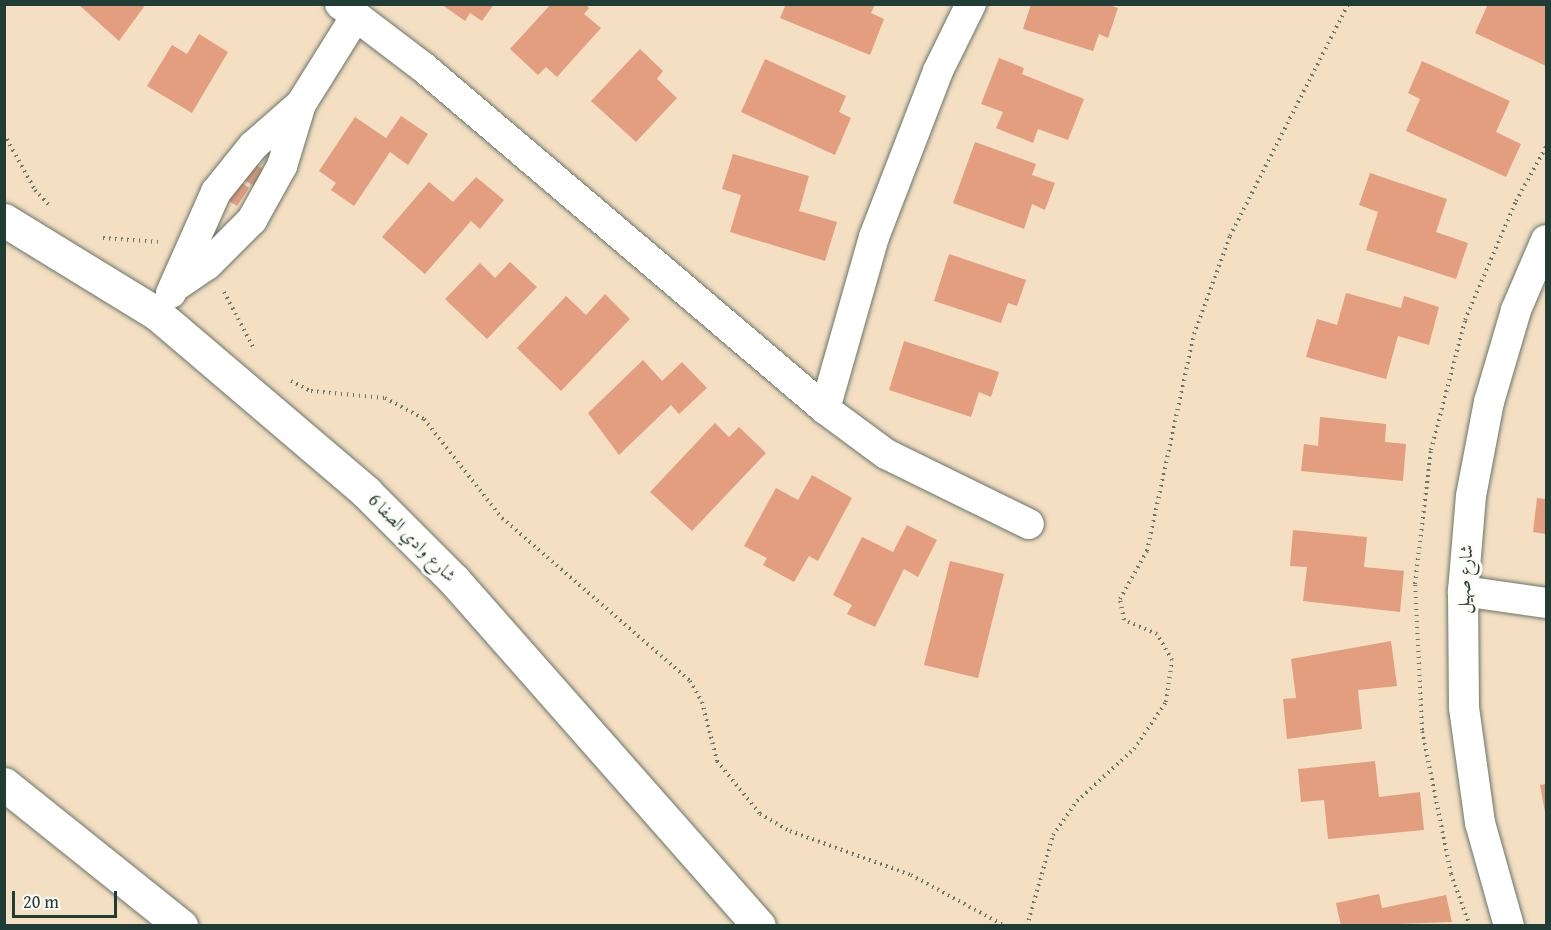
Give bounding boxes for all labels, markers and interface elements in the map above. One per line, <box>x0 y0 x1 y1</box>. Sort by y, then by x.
street label: شارع وادي الصفا 6 <box>363 489 461 587</box>
street label: شارع صهيل <box>1452 544 1478 614</box>
scale bar <box>15 879 120 917</box>
text: 20 m <box>23 888 59 915</box>

